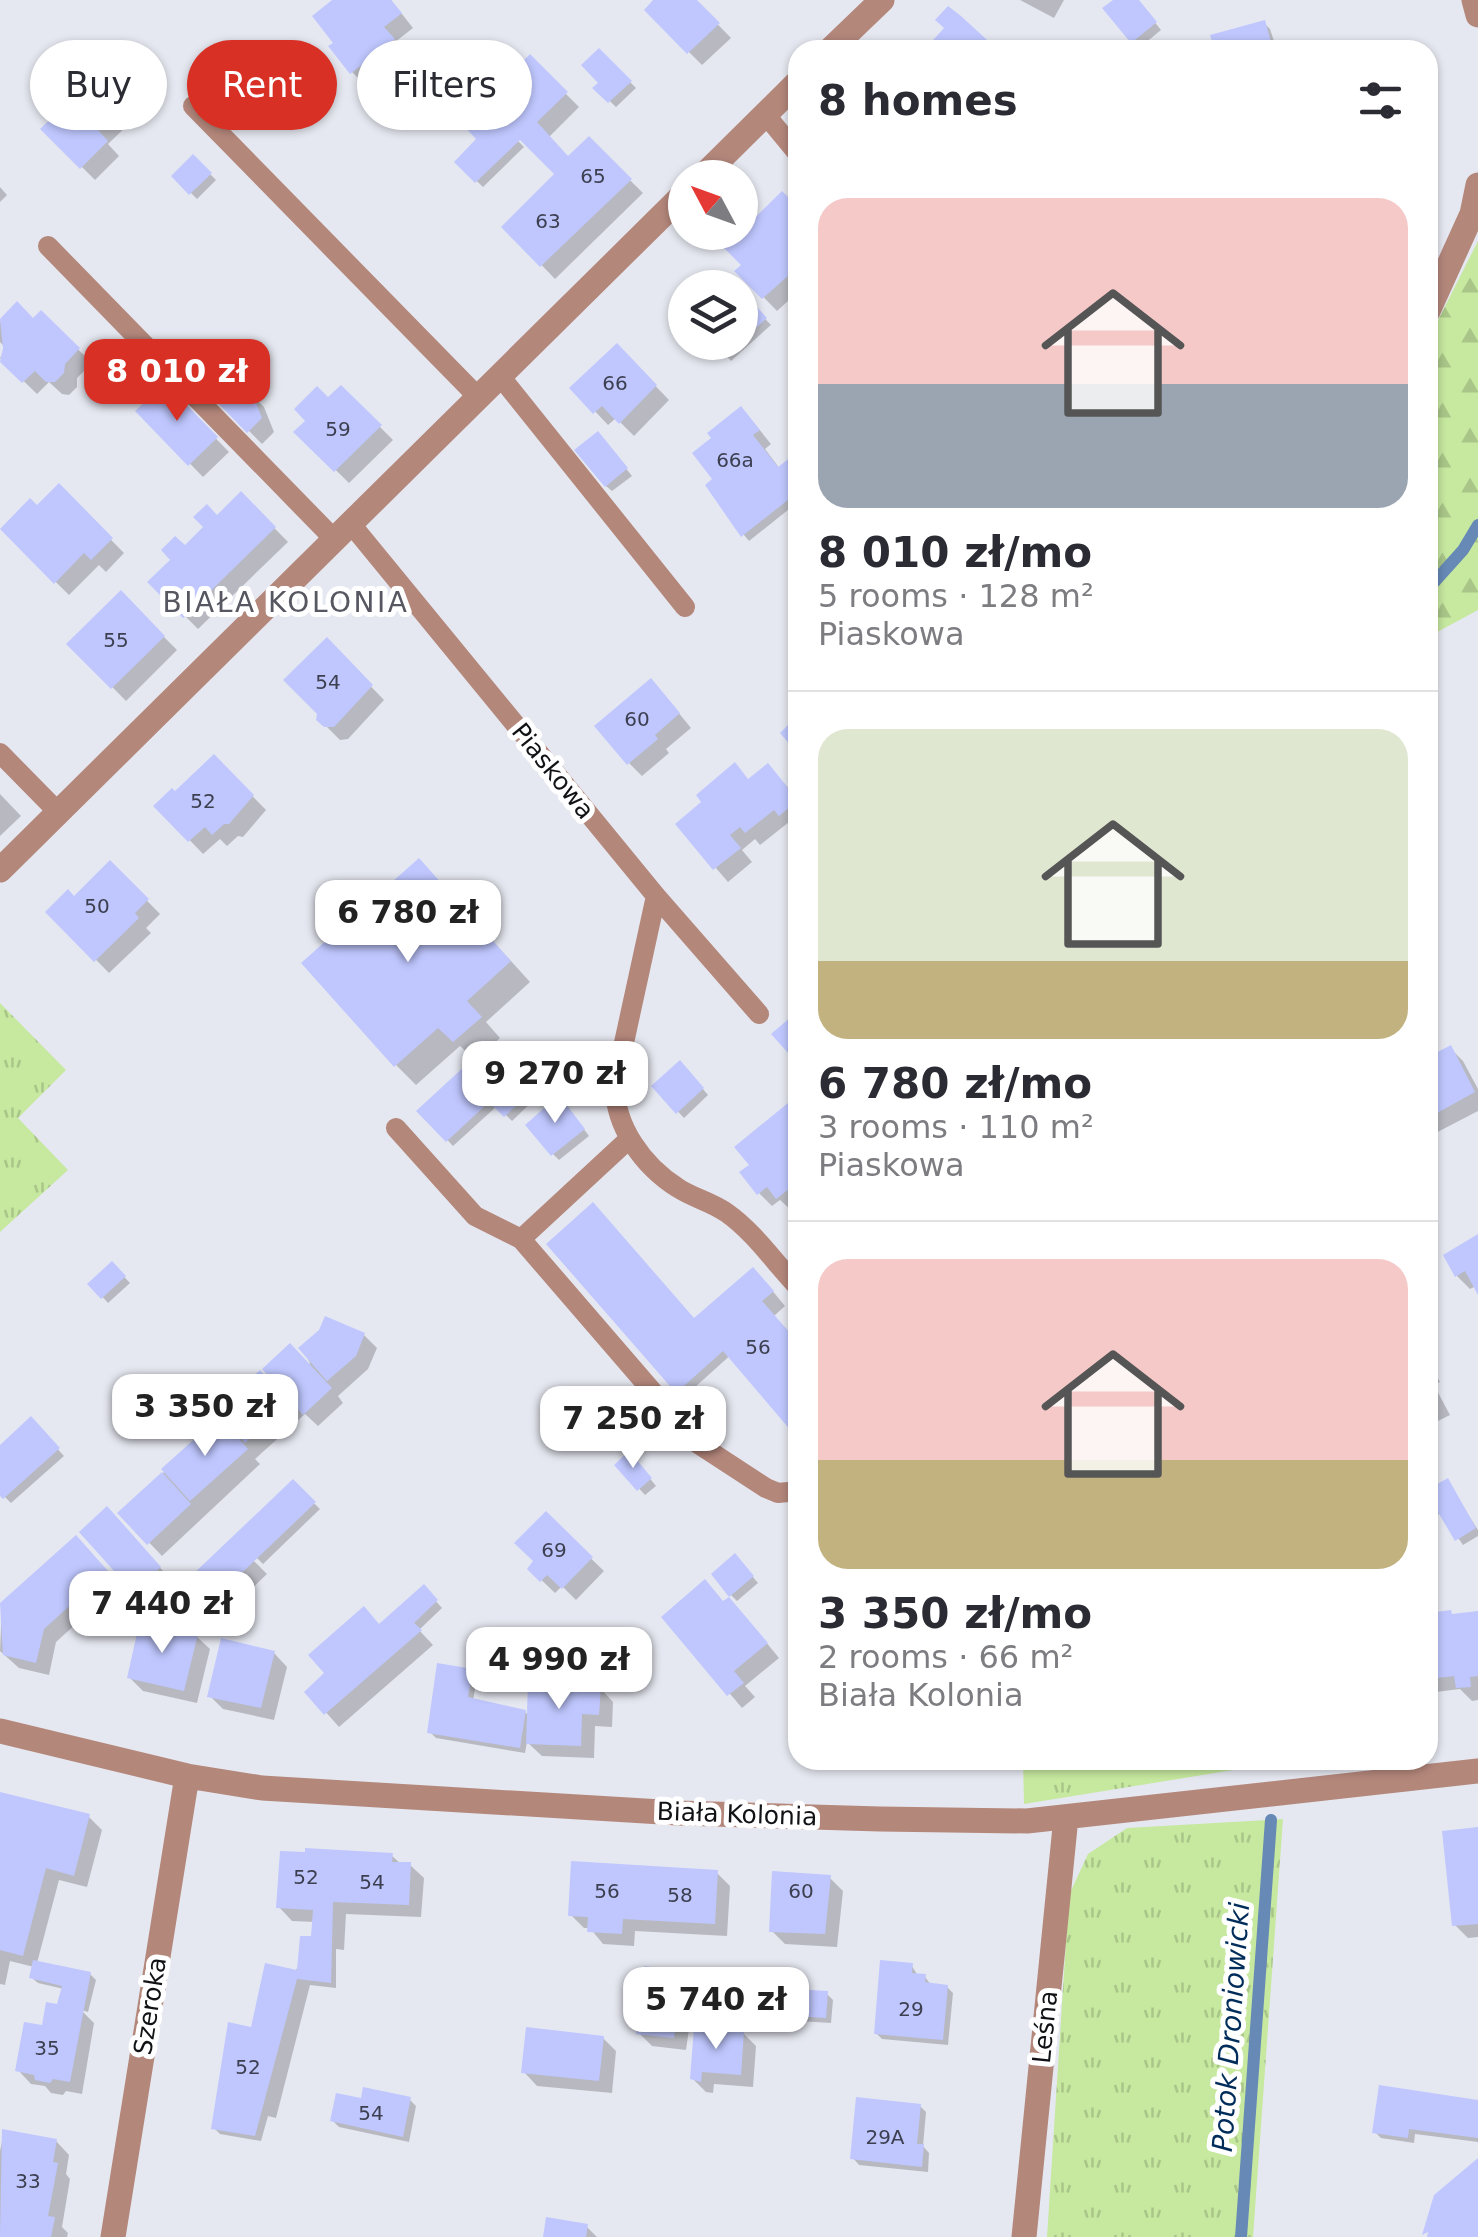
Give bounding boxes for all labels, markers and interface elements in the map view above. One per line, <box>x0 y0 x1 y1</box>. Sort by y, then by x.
chip: Buy <box>30 40 167 130</box>
chip: Rent <box>187 40 337 130</box>
chip: Filters <box>357 40 532 130</box>
icon: filters <box>1353 73 1408 128</box>
text: 8 homes <box>818 76 1018 125</box>
north arrow <box>668 160 758 250</box>
map controls <box>668 160 758 360</box>
house number: 65 <box>580 164 606 188</box>
house number: 63 <box>535 209 561 233</box>
icon: home <box>1023 263 1203 443</box>
button: layers <box>668 270 758 360</box>
pin: 8 010 zł <box>74 339 280 424</box>
text: 8 010 zł <box>106 352 248 390</box>
house number: 66 <box>602 371 628 395</box>
house number: 59 <box>325 417 351 441</box>
house number: 66a <box>716 448 754 472</box>
text: 8 010 zł/mo <box>818 528 1092 577</box>
text: 5 rooms · 128 m² <box>818 577 1094 615</box>
district label: BIAŁA KOLONIA <box>163 586 409 619</box>
text: Piaskowa <box>818 615 965 653</box>
house number: 55 <box>103 628 129 652</box>
house number: 54 <box>315 670 341 694</box>
house number: 60 <box>624 707 650 731</box>
street label: Piaskowa <box>506 717 600 825</box>
house number: 52 <box>190 789 216 813</box>
icon: home <box>1023 794 1203 974</box>
pin: 6 780 zł <box>305 880 511 965</box>
text: 6 780 zł <box>337 893 479 931</box>
house number: 50 <box>84 894 110 918</box>
pin: 9 270 zł <box>452 1041 658 1126</box>
text: 9 270 zł <box>484 1054 626 1092</box>
text: 6 780 zł/mo <box>818 1059 1092 1108</box>
text: 3 rooms · 110 m² <box>818 1108 1094 1146</box>
text: Piaskowa <box>818 1146 965 1184</box>
icon: home <box>1023 1324 1203 1504</box>
house number: 56 <box>745 1335 771 1359</box>
pin: 3 350 zł <box>102 1374 308 1459</box>
pin: 7 250 zł <box>530 1386 736 1471</box>
text: 3 350 zł <box>134 1387 276 1425</box>
text: 7 250 zł <box>562 1399 704 1437</box>
house number: 69 <box>541 1538 567 1562</box>
pin: 7 440 zł <box>59 1571 265 1656</box>
text: 7 440 zł <box>91 1584 233 1622</box>
text: 3 350 zł/mo <box>818 1589 1092 1638</box>
pin: 4 990 zł <box>456 1627 662 1712</box>
text: 2 rooms · 66 m² <box>818 1638 1073 1676</box>
text: 4 990 zł <box>488 1640 630 1678</box>
text: Biała Kolonia <box>818 1676 1024 1714</box>
street label: Biała Kolonia <box>656 1797 818 1831</box>
house number: 52 <box>293 1865 319 1889</box>
house number: 54 <box>359 1870 385 1894</box>
house number: 56 <box>594 1879 620 1903</box>
house number: 60 <box>788 1879 814 1903</box>
house number: 58 <box>667 1883 693 1907</box>
water label: Potok Droniowicki <box>1206 1901 1256 2153</box>
street label: Szeroka <box>128 1955 172 2057</box>
pin: 5 740 zł <box>613 1967 819 2052</box>
text: 5 740 zł <box>645 1980 787 2018</box>
street label: Leśna <box>1027 1989 1063 2065</box>
house number: 29 <box>898 1997 924 2021</box>
house number: 35 <box>34 2036 60 2060</box>
house number: 52 <box>235 2055 261 2079</box>
house number: 54 <box>358 2101 384 2125</box>
house number: 29A <box>865 2125 905 2149</box>
house number: 33 <box>15 2169 41 2193</box>

